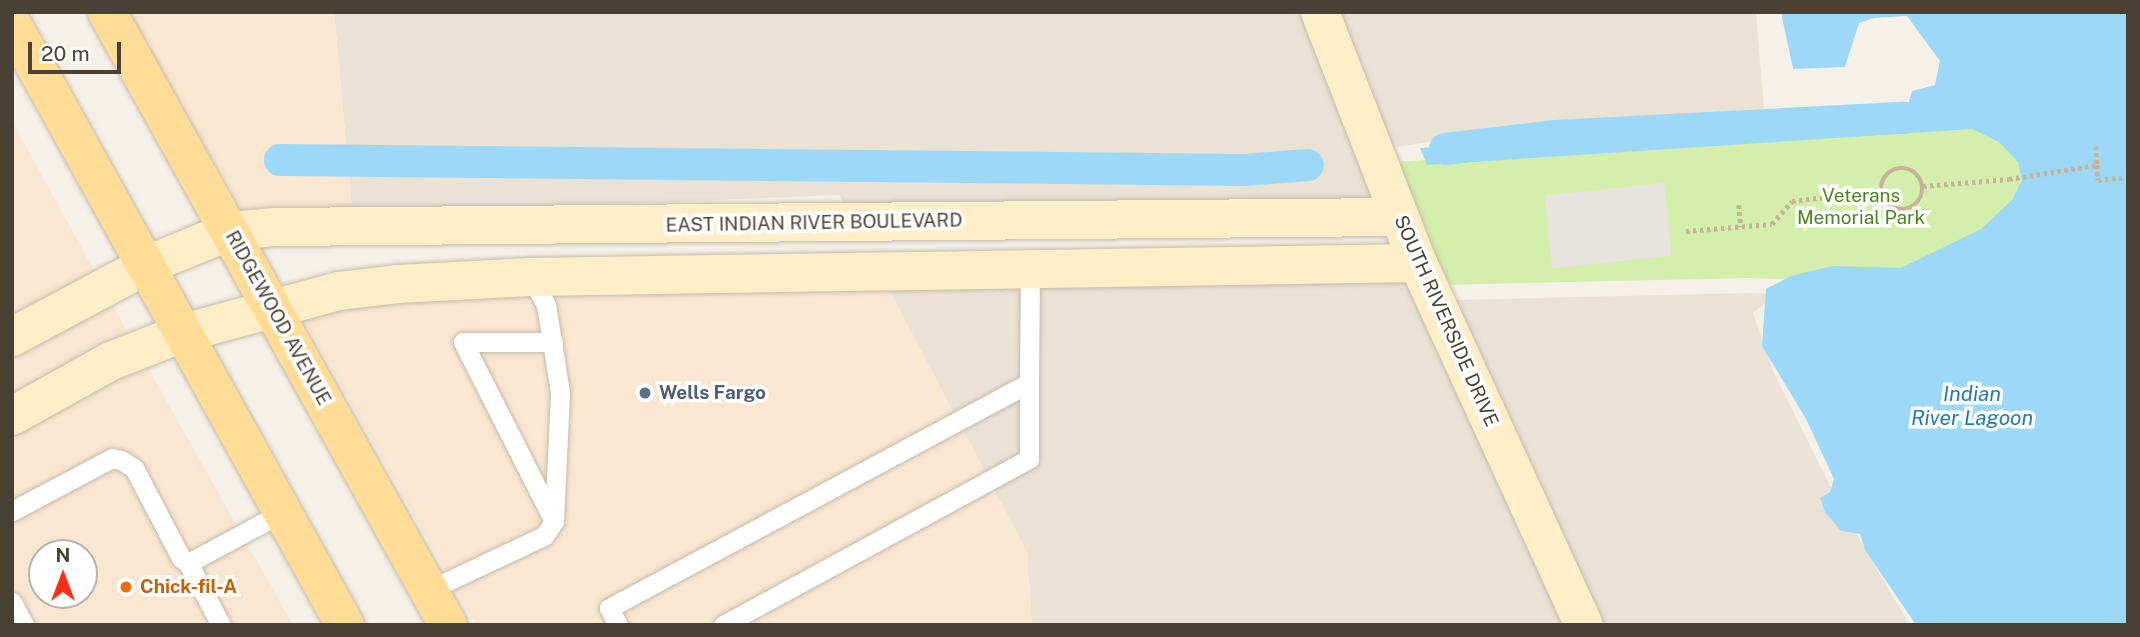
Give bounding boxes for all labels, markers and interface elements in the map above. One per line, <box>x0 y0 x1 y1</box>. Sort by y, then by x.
scale bar <box>32 28 124 72</box>
text: 20 m <box>41 41 90 66</box>
park label: Veterans Memorial Park <box>1797 185 1925 229</box>
street label: EAST INDIAN RIVER BOULEVARD <box>665 209 963 237</box>
street label: SOUTH RIVERSIDE DRIVE <box>1389 212 1503 430</box>
street label: RIDGEWOOD AVENUE <box>221 227 335 409</box>
water label: Indian River Lagoon <box>1911 381 2033 431</box>
place label: Wells Fargo <box>659 382 766 404</box>
marker: Wells Fargo <box>637 385 653 401</box>
north arrow <box>28 539 98 609</box>
text: N <box>56 544 70 566</box>
place label: Chick-fil-A <box>140 576 237 598</box>
marker: Chick-fil-A <box>118 579 134 595</box>

